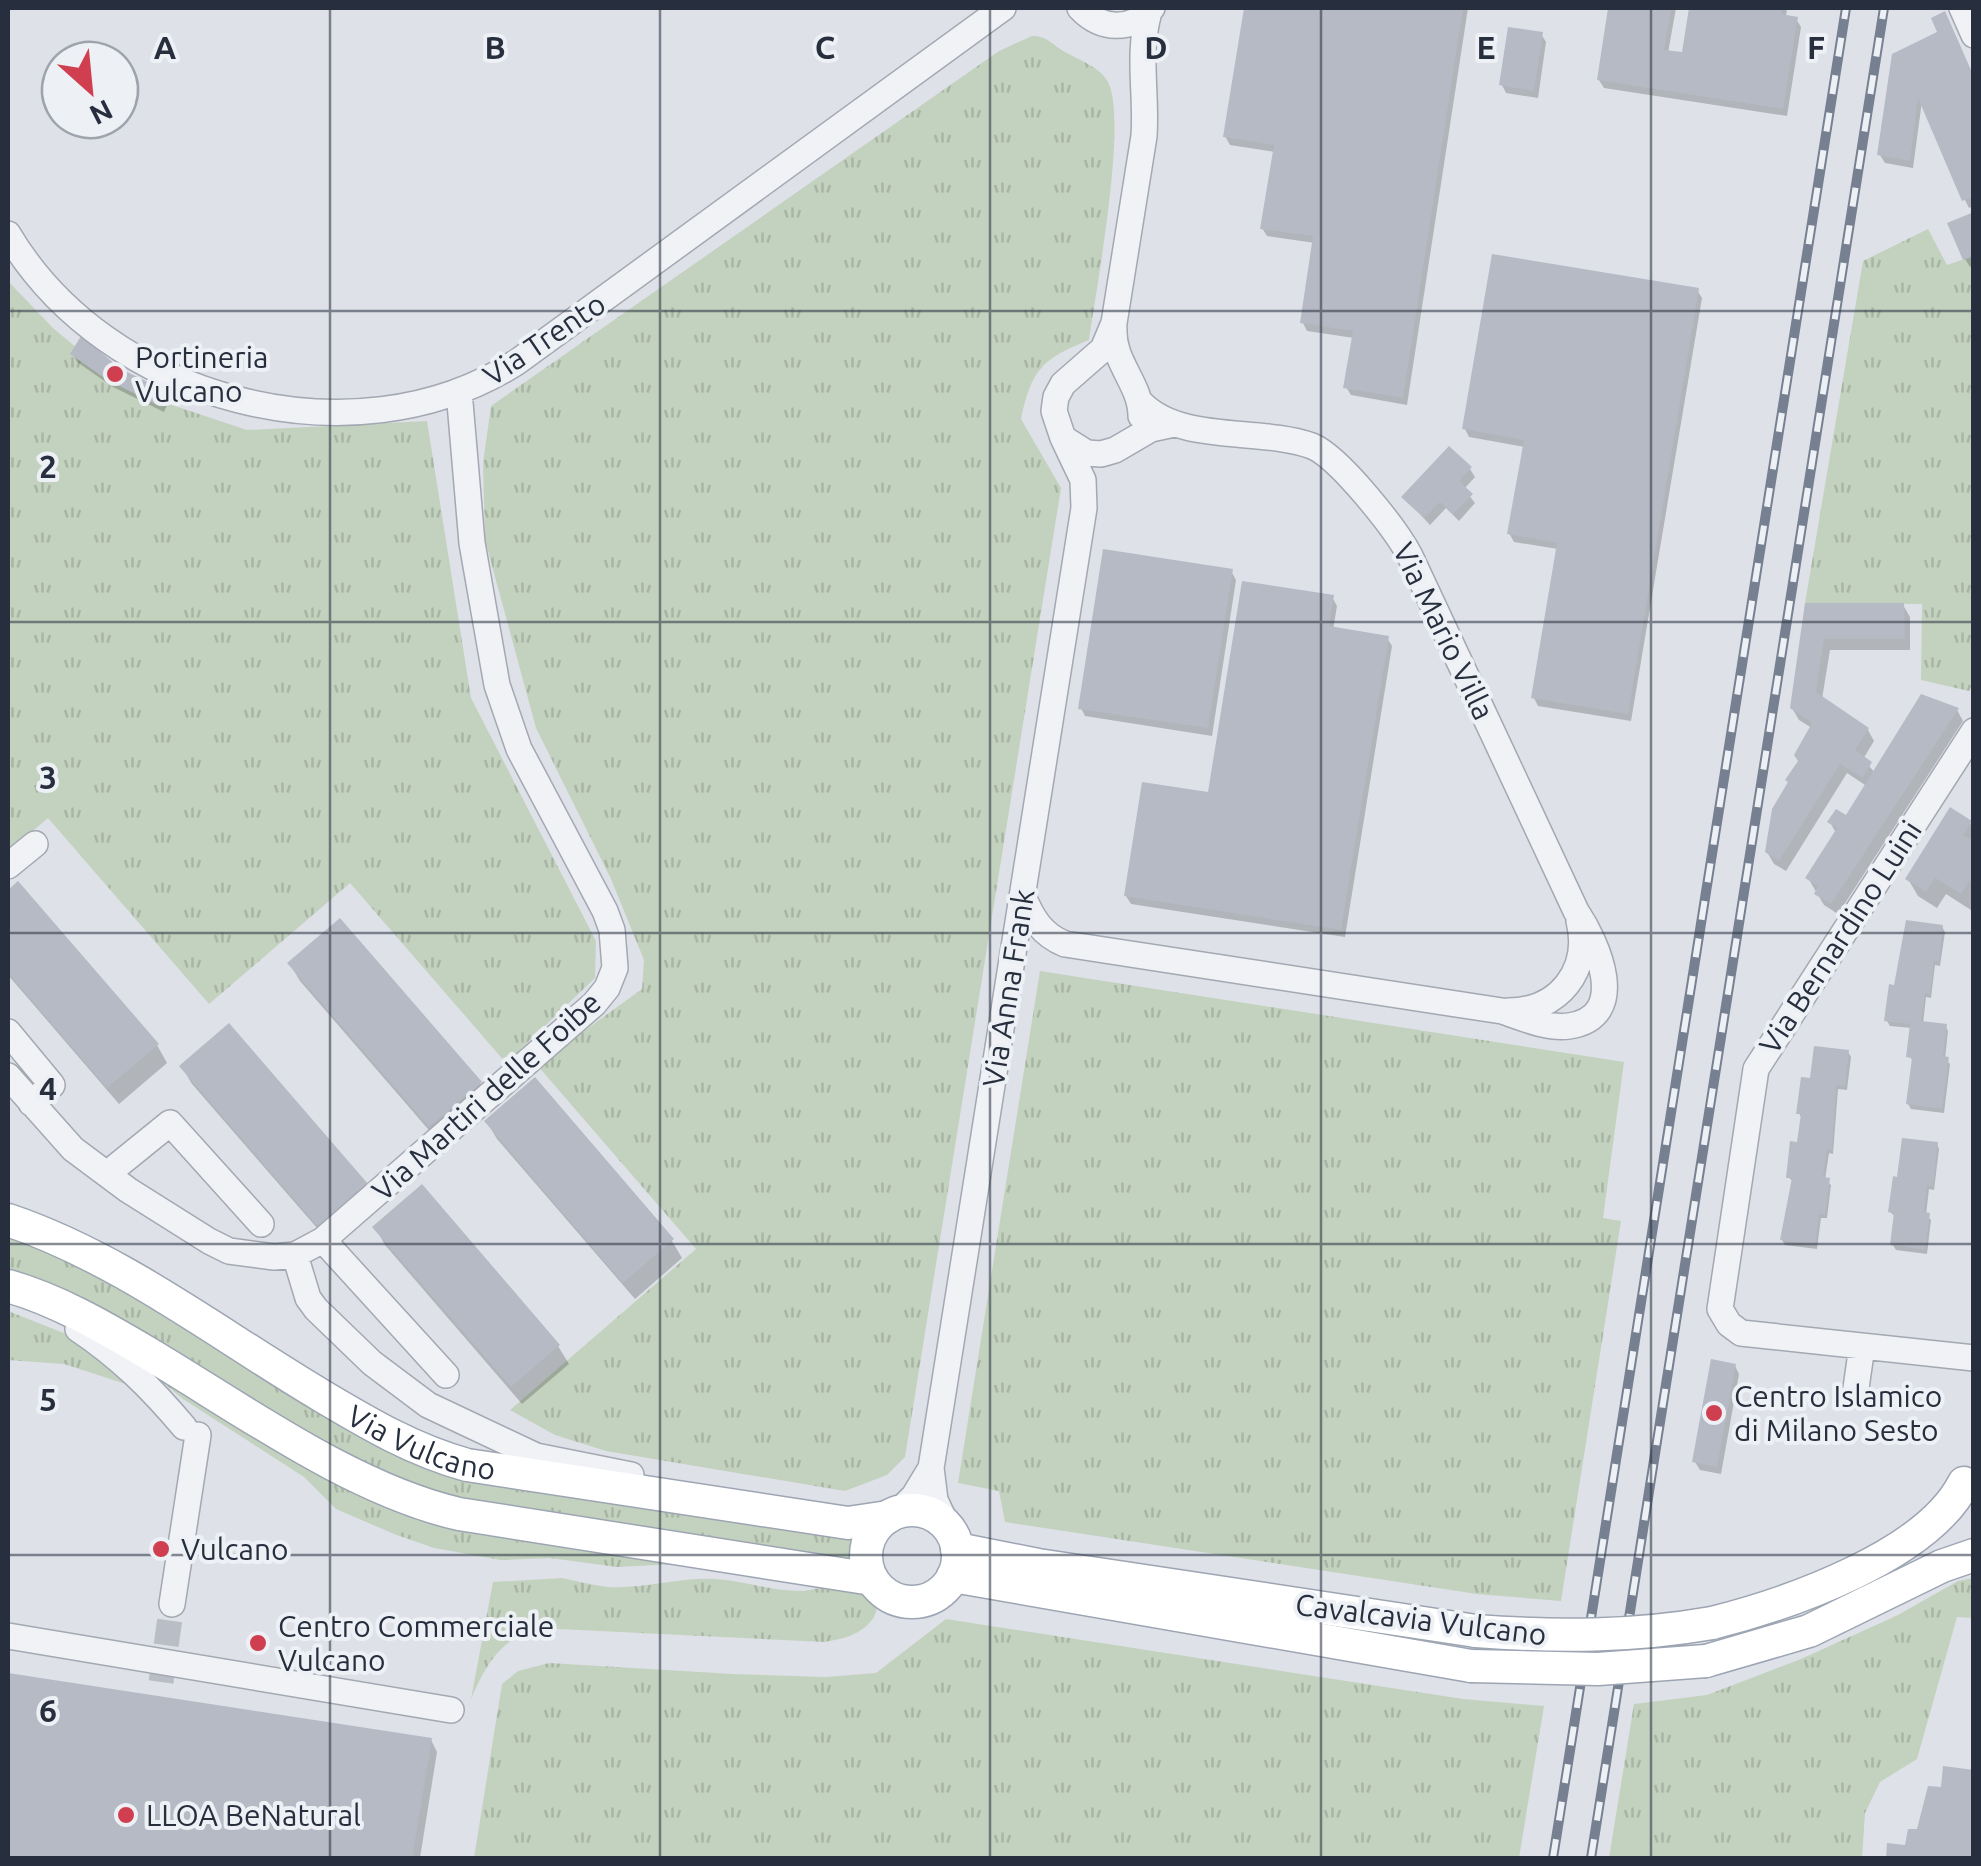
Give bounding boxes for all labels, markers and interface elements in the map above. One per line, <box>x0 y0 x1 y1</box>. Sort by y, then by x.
text: A <box>154 29 177 65</box>
text: B <box>484 29 506 65</box>
text: C <box>815 29 835 65</box>
text: D <box>1144 29 1168 65</box>
text: E <box>1476 29 1496 65</box>
text: F <box>1807 29 1825 65</box>
north arrow <box>40 40 140 140</box>
text: N <box>85 94 118 131</box>
street label: Via Trento <box>477 286 611 392</box>
place label: Portineria Vulcano <box>135 340 268 408</box>
marker: Portineria Vulcano <box>104 363 126 385</box>
text: 2 <box>39 448 57 484</box>
street label: Via Mario Villa <box>1386 537 1502 725</box>
text: 3 <box>39 759 57 795</box>
street label: Via Bernardino Luini <box>1752 814 1928 1060</box>
street label: Via Anna Frank <box>976 887 1040 1089</box>
street label: Via Martiri delle Foibe <box>365 985 607 1207</box>
text: 4 <box>39 1070 57 1106</box>
place label: Centro Islamico di Milano Sesto <box>1734 1379 1942 1447</box>
text: 5 <box>39 1381 57 1417</box>
street label: Via Vulcano <box>342 1398 498 1486</box>
marker: Centro Islamico di Milano Sesto <box>1703 1402 1725 1424</box>
place label: Vulcano <box>181 1532 289 1566</box>
marker: Vulcano <box>150 1538 172 1560</box>
street label: Cavalcavia Vulcano <box>1293 1587 1549 1651</box>
place label: Centro Commerciale Vulcano <box>278 1609 554 1677</box>
marker: Centro Commerciale Vulcano <box>247 1632 269 1654</box>
text: 6 <box>39 1692 57 1728</box>
place label: LLOA BeNatural <box>146 1798 361 1832</box>
marker: LLOA BeNatural <box>115 1804 137 1826</box>

